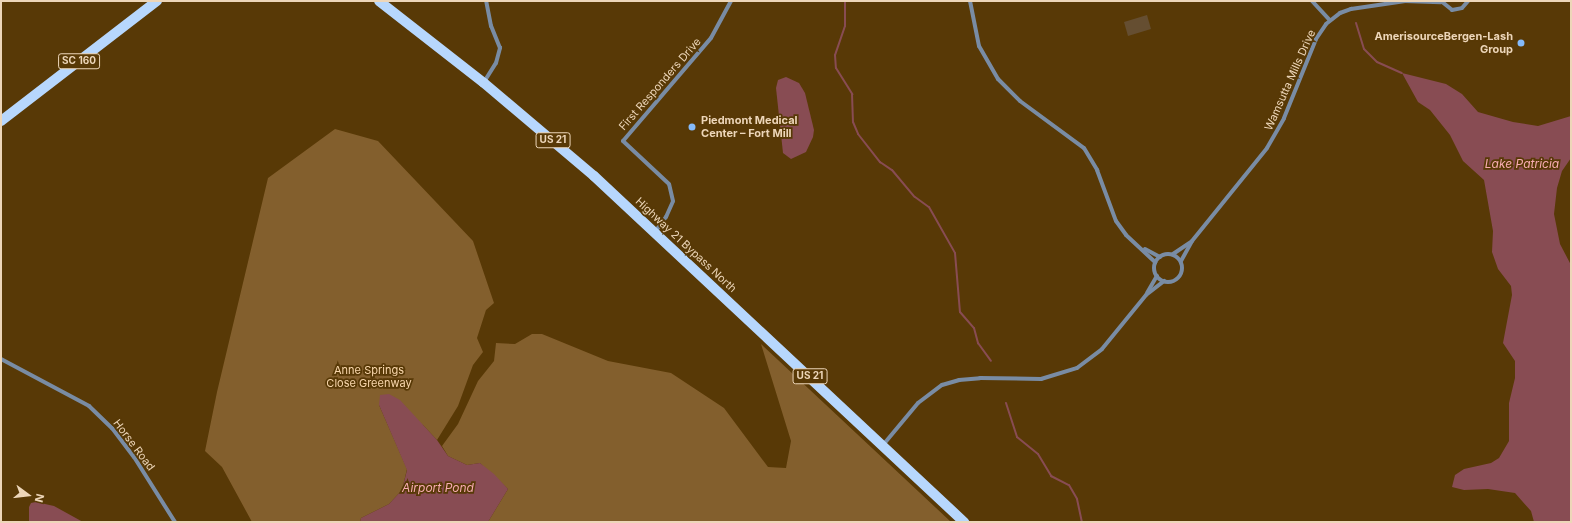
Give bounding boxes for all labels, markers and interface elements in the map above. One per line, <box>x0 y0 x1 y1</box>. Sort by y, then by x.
street label: Wamsutta Mills Drive <box>1262 28 1318 132</box>
place label: AmerisourceBergen-Lash Group <box>1375 30 1513 56</box>
street label: First Responders Drive <box>616 35 704 133</box>
marker: AmerisourceBergen-Lash Group <box>1516 38 1526 48</box>
road number: SC 160 <box>58 53 100 69</box>
place label: Piedmont Medical Center – Fort Mill <box>701 114 798 140</box>
marker: Piedmont Medical Center – Fort Mill <box>686 121 698 133</box>
road number: US 21 <box>535 132 571 148</box>
water label: Lake Patricia <box>1485 157 1559 171</box>
street label: Highway 21 Bypass North <box>633 195 739 295</box>
park label: Anne Springs Close Greenway <box>326 364 412 390</box>
road number: US 21 <box>792 368 828 384</box>
street label: Horse Road <box>110 417 158 473</box>
north arrow <box>8 475 48 515</box>
water label: Airport Pond <box>402 481 474 495</box>
text: N <box>32 492 47 504</box>

